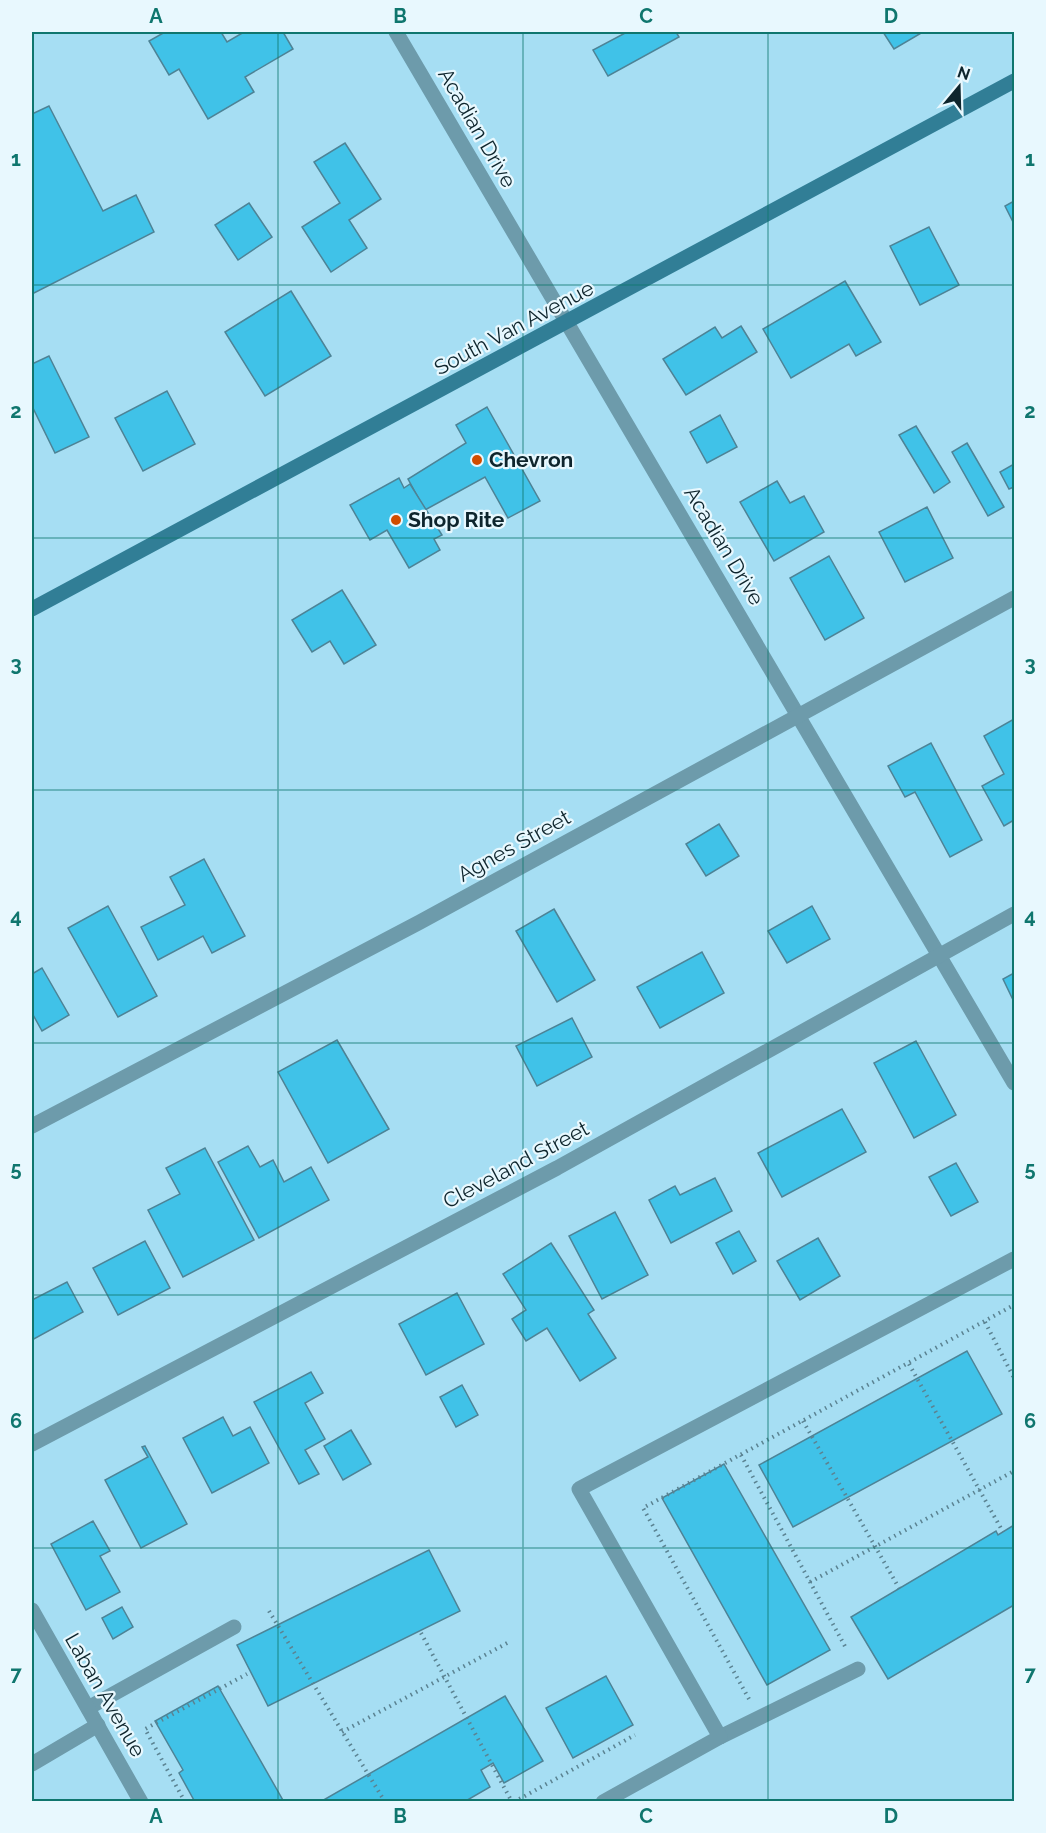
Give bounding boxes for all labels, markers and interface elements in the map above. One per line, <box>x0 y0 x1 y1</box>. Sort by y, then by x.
text: A <box>149 4 163 28</box>
text: B <box>393 4 407 28</box>
text: C <box>639 4 653 28</box>
text: D <box>884 4 898 28</box>
north arrow <box>929 57 989 117</box>
text: N <box>955 62 973 84</box>
street label: Acadian Drive <box>433 64 522 192</box>
text: 1 <box>11 147 21 171</box>
text: 1 <box>1025 147 1035 171</box>
street label: South Van Avenue <box>430 275 598 380</box>
text: 2 <box>10 399 22 423</box>
text: 2 <box>1024 399 1036 423</box>
place label: Chevron <box>489 447 573 472</box>
marker: Chevron <box>470 453 484 467</box>
street label: Acadian Drive <box>679 482 770 609</box>
place label: Shop Rite <box>408 507 505 532</box>
marker: Shop Rite <box>389 513 403 527</box>
text: 3 <box>10 652 22 676</box>
text: 3 <box>1024 652 1036 676</box>
street label: Agnes Street <box>453 804 575 887</box>
text: 4 <box>10 904 22 928</box>
text: 4 <box>1024 904 1036 928</box>
street label: Cleveland Street <box>439 1116 593 1213</box>
text: 5 <box>10 1157 22 1181</box>
text: 5 <box>1024 1157 1036 1181</box>
text: 6 <box>10 1409 22 1433</box>
text: 6 <box>1024 1409 1036 1433</box>
street label: Laban Avenue <box>60 1628 151 1761</box>
text: 7 <box>10 1662 22 1686</box>
text: 7 <box>1024 1662 1036 1686</box>
text: A <box>149 1804 163 1828</box>
text: B <box>393 1804 407 1828</box>
text: C <box>639 1804 653 1828</box>
text: D <box>884 1804 898 1828</box>

